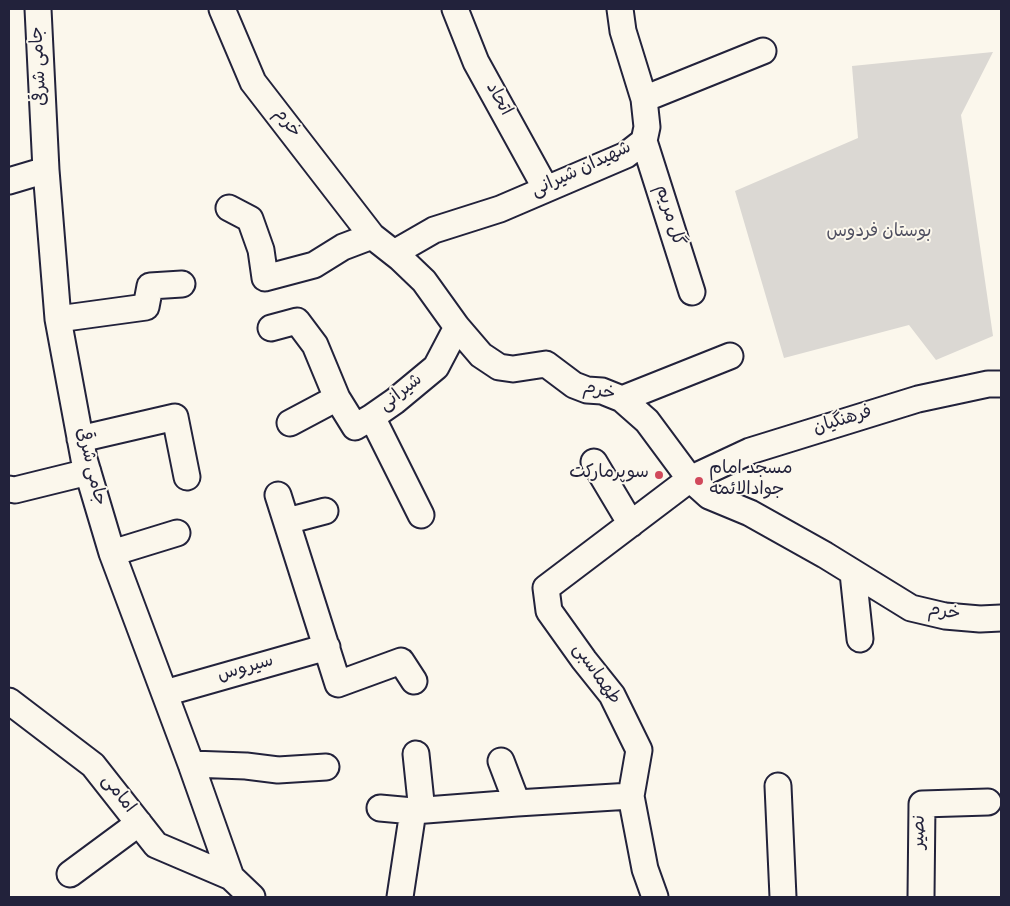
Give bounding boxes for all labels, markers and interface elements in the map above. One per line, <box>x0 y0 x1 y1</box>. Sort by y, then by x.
street label: جامی شرقی <box>28 26 54 106</box>
street label: اتحاد <box>479 80 515 120</box>
street label: خرم <box>268 105 304 143</box>
street label: شهیدان شیرانی <box>529 138 635 204</box>
street label: گل مریم <box>648 183 688 249</box>
park label: بوستان فردوس <box>827 223 931 245</box>
street label: شیرانی <box>376 370 428 418</box>
street label: خرم <box>581 378 617 408</box>
street label: فرهنگیان <box>811 403 875 441</box>
street label: جامی شرقی <box>69 426 109 508</box>
place label: مسجد امام جوادالائمه <box>709 460 792 502</box>
place label: سوپرمارکت <box>569 464 649 486</box>
marker: سوپرمارکت <box>653 469 665 481</box>
marker: مسجد امام جوادالائمه <box>693 475 705 487</box>
street label: خرم <box>926 601 962 627</box>
street label: طهماسبی <box>566 640 624 710</box>
street label: سیروس <box>216 652 276 688</box>
street label: امامی <box>95 771 139 819</box>
street label: نصیر <box>910 815 932 849</box>

